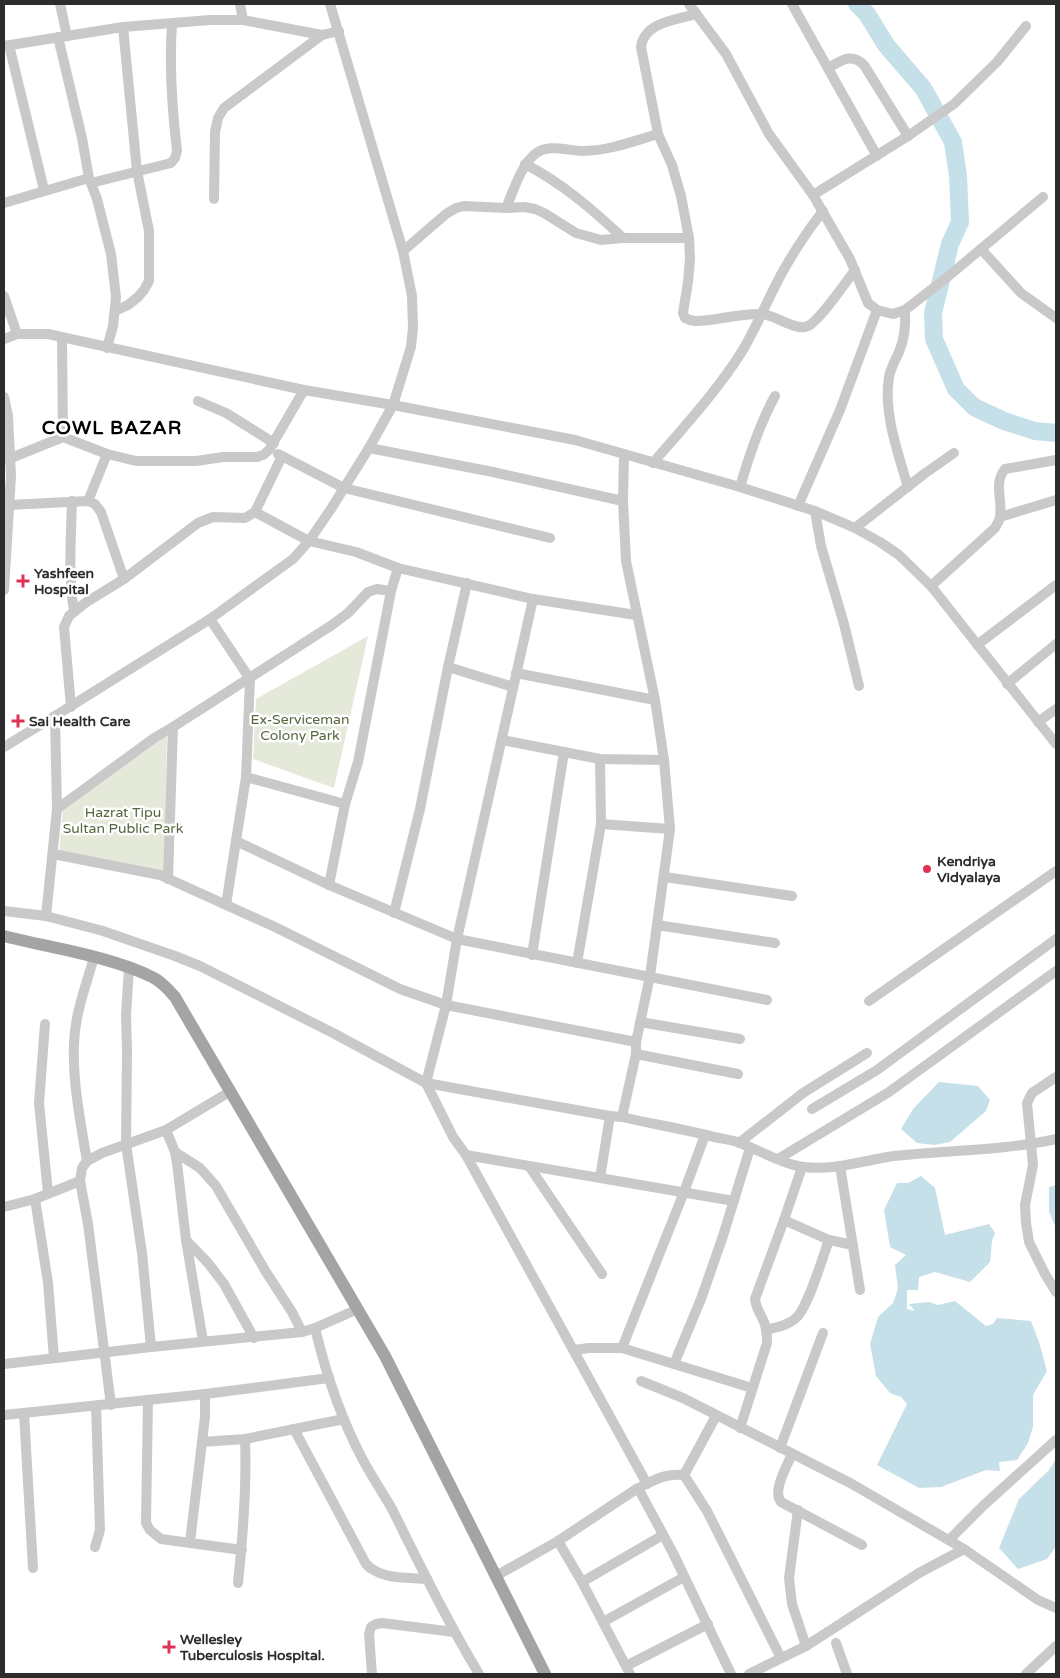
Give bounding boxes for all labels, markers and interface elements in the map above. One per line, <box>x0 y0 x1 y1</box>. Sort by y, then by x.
district label: COWL BAZAR <box>42 417 182 439</box>
place label: Yashfeen Hospital <box>34 565 94 598</box>
marker: Yashfeen Hospital <box>16 574 30 588</box>
park label: Ex-Serviceman Colony Park <box>250 711 350 744</box>
place label: Sai Health Care <box>29 713 131 730</box>
marker: Sai Health Care <box>11 714 25 728</box>
park label: Hazrat Tipu Sultan Public Park <box>63 804 184 837</box>
place label: Kendriya Vidyalaya <box>937 853 1001 886</box>
marker: Kendriya Vidyalaya <box>921 863 933 875</box>
place label: Wellesley Tuberculosis Hospital. <box>179 1631 325 1664</box>
marker: Wellesley Tuberculosis Hospital. <box>162 1640 176 1654</box>

